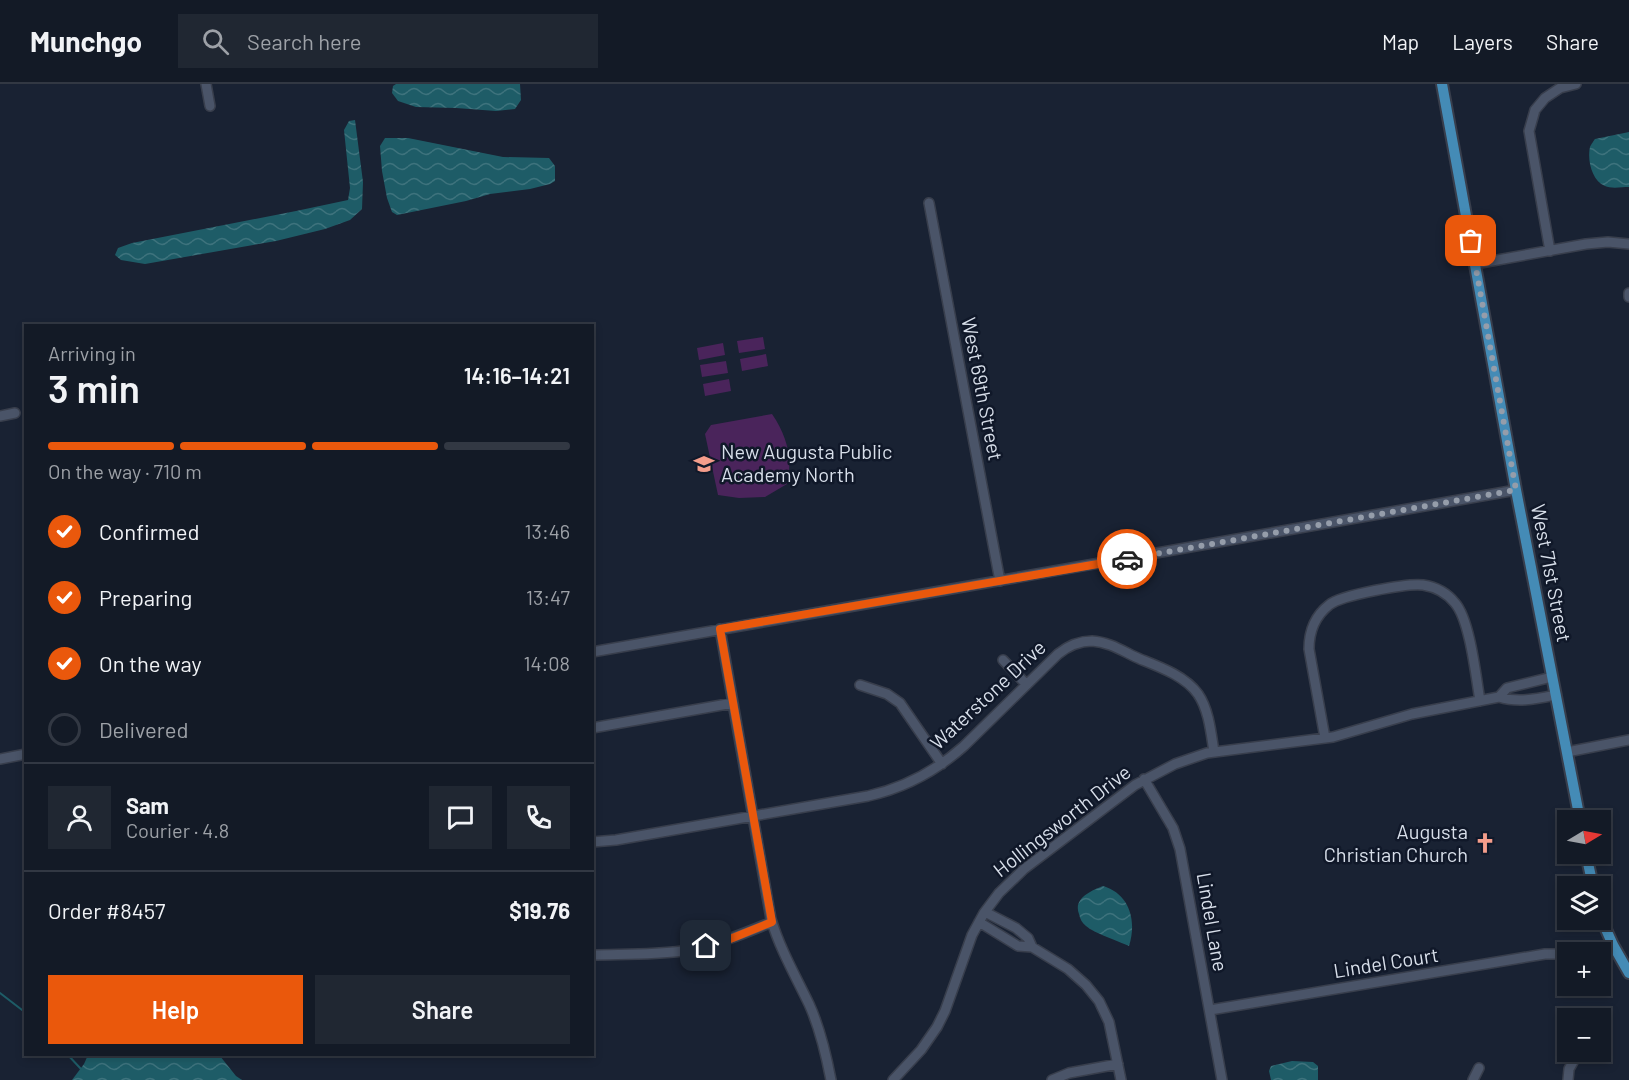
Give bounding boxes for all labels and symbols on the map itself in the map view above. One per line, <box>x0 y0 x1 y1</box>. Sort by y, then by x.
pin <box>1445 215 1496 266</box>
street label: West 69th Street <box>957 315 1009 462</box>
place label: New Augusta Public Academy North <box>721 439 892 486</box>
school or university icon: New Augusta Public Academy North <box>692 452 716 476</box>
street label: West 71st Street <box>1527 502 1577 644</box>
courier <box>1097 529 1157 589</box>
street label: Waterstone Drive <box>925 635 1050 754</box>
street label: Hollingsworth Drive <box>988 759 1135 881</box>
north arrow <box>1557 810 1611 864</box>
place label: Augusta Christian Church <box>1324 819 1468 866</box>
church icon: Augusta Christian Church <box>1473 831 1497 855</box>
street label: Lindel Lane <box>1192 870 1233 973</box>
pin <box>680 920 731 971</box>
street label: Lindel Court <box>1332 942 1440 982</box>

